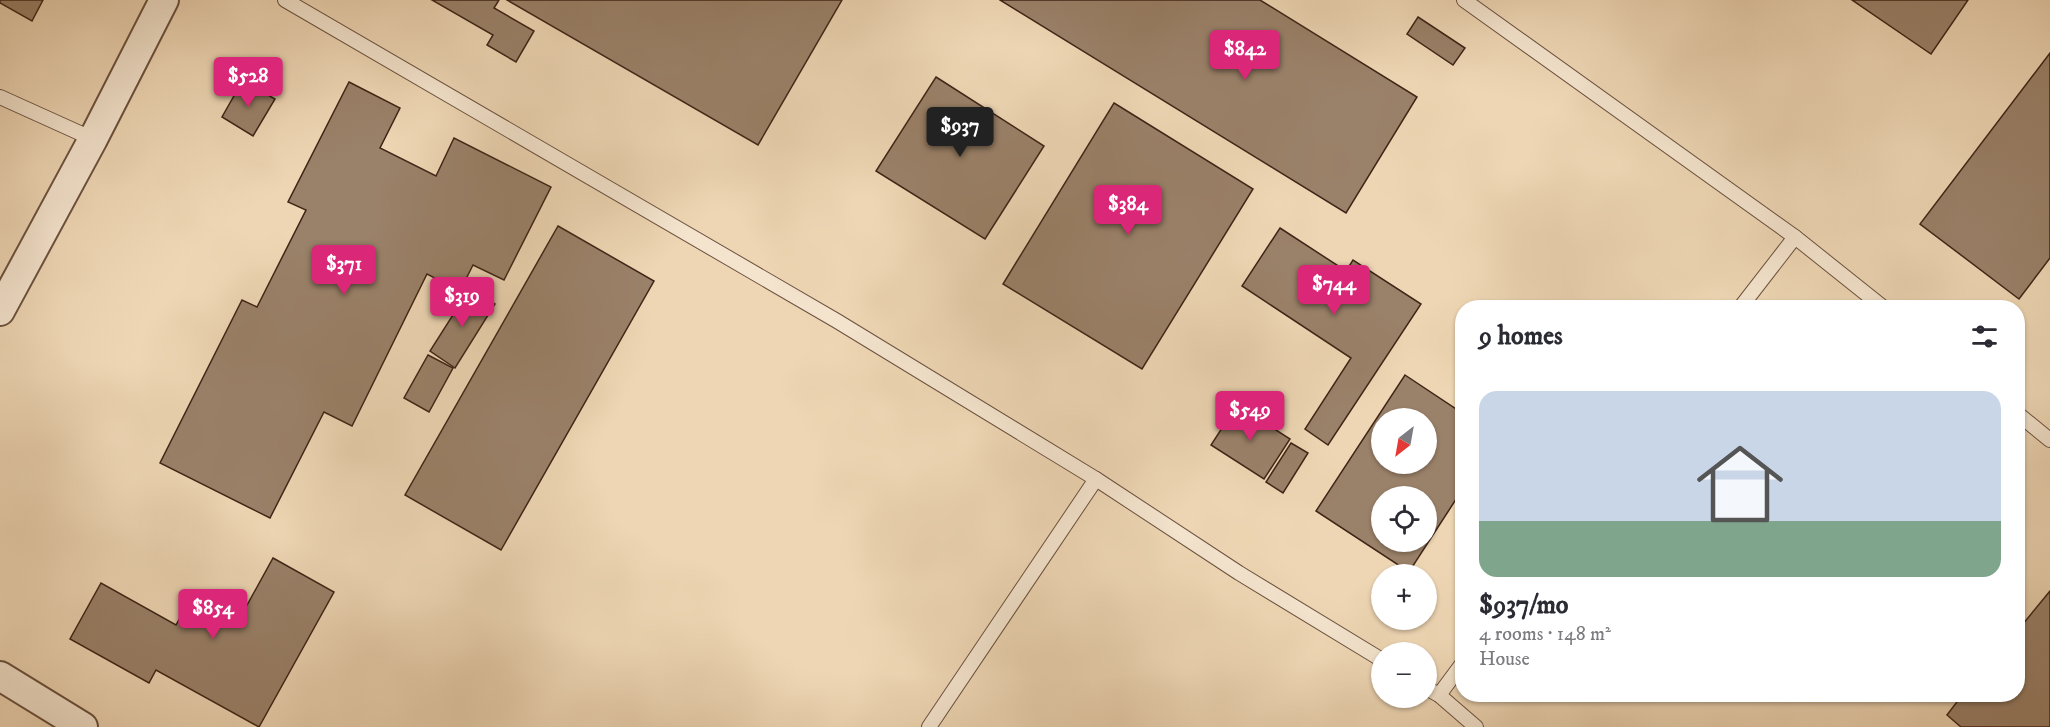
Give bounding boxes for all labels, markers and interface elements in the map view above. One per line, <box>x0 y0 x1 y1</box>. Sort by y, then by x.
pin: $842 <box>1209 30 1281 81</box>
text: $842 <box>1224 37 1266 62</box>
pin: $528 <box>212 57 284 108</box>
text: $528 <box>228 64 268 89</box>
pin: $937 <box>924 107 996 158</box>
text: $937 <box>941 114 979 139</box>
pin: $384 <box>1092 185 1164 236</box>
text: $384 <box>1108 192 1148 217</box>
pin: $371 <box>308 245 380 296</box>
text: $371 <box>326 252 362 277</box>
pin: $744 <box>1298 265 1370 316</box>
text: $744 <box>1312 272 1356 297</box>
pin: $319 <box>426 277 498 328</box>
text: $319 <box>444 284 480 309</box>
text: 9 homes <box>1479 320 1563 353</box>
icon: filters <box>1968 320 2001 353</box>
pin: $549 <box>1214 391 1286 442</box>
text: $549 <box>1229 398 1271 423</box>
north arrow <box>1371 408 1437 474</box>
map controls <box>1371 408 1437 708</box>
icon: home <box>1686 430 1794 538</box>
button: locate <box>1371 486 1437 552</box>
button: + <box>1371 564 1437 630</box>
pin: $854 <box>177 589 249 640</box>
text: $937/mo <box>1479 589 1569 622</box>
text: $854 <box>192 596 234 621</box>
text: 4 rooms · 148 m² <box>1479 622 1611 647</box>
button: − <box>1371 642 1437 708</box>
text: House <box>1479 647 1530 672</box>

